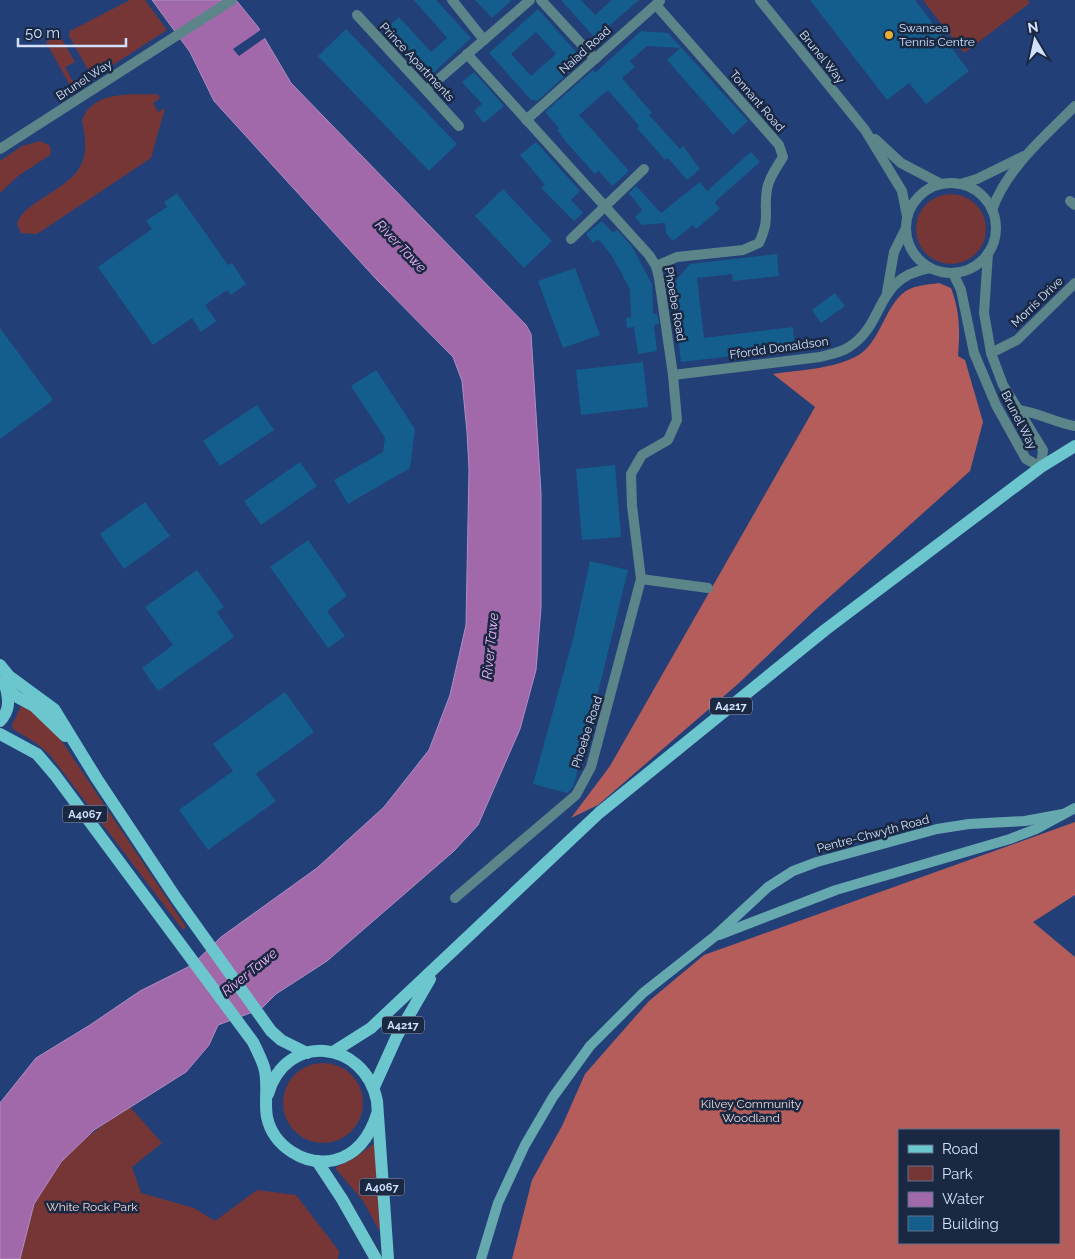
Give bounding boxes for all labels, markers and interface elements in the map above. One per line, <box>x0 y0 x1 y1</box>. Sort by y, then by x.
scale bar <box>18 15 125 47</box>
north arrow <box>1010 15 1060 65</box>
text: N <box>1026 18 1039 36</box>
street label: Prince Apartments <box>377 20 457 104</box>
place label: Swansea Tennis Centre <box>899 21 975 49</box>
street label: Naiad Road <box>556 23 614 77</box>
text: 50 m <box>25 24 60 42</box>
street label: Brunel Way <box>797 28 848 87</box>
marker: Swansea Tennis Centre <box>883 29 895 41</box>
street label: Brunel Way <box>53 57 115 103</box>
street label: Tonnant Road <box>727 68 787 134</box>
water label: River Tawe <box>372 216 430 276</box>
street label: Phoebe Road <box>662 266 688 342</box>
street label: Morris Drive <box>1008 274 1066 330</box>
street label: Ffordd Donaldson <box>729 334 829 362</box>
street label: Brunel Way <box>998 388 1040 452</box>
water label: River Tawe <box>479 612 501 680</box>
street label: Phoebe Road <box>569 694 605 770</box>
road number: A4217 <box>710 698 752 714</box>
road number: A4067 <box>62 806 108 822</box>
street label: Pentre-Chwyth Road <box>815 812 931 856</box>
water label: River Tawe <box>218 945 280 999</box>
road number: A4217 <box>382 1016 424 1034</box>
park label: Kilvey Community Woodland <box>701 1097 802 1125</box>
legend <box>898 1129 1060 1244</box>
text: Road <box>942 1140 978 1158</box>
text: Park <box>942 1165 973 1183</box>
road number: A4067 <box>360 1178 404 1196</box>
text: Water <box>942 1190 985 1208</box>
park label: White Rock Park <box>46 1200 138 1214</box>
text: Building <box>942 1215 999 1233</box>

